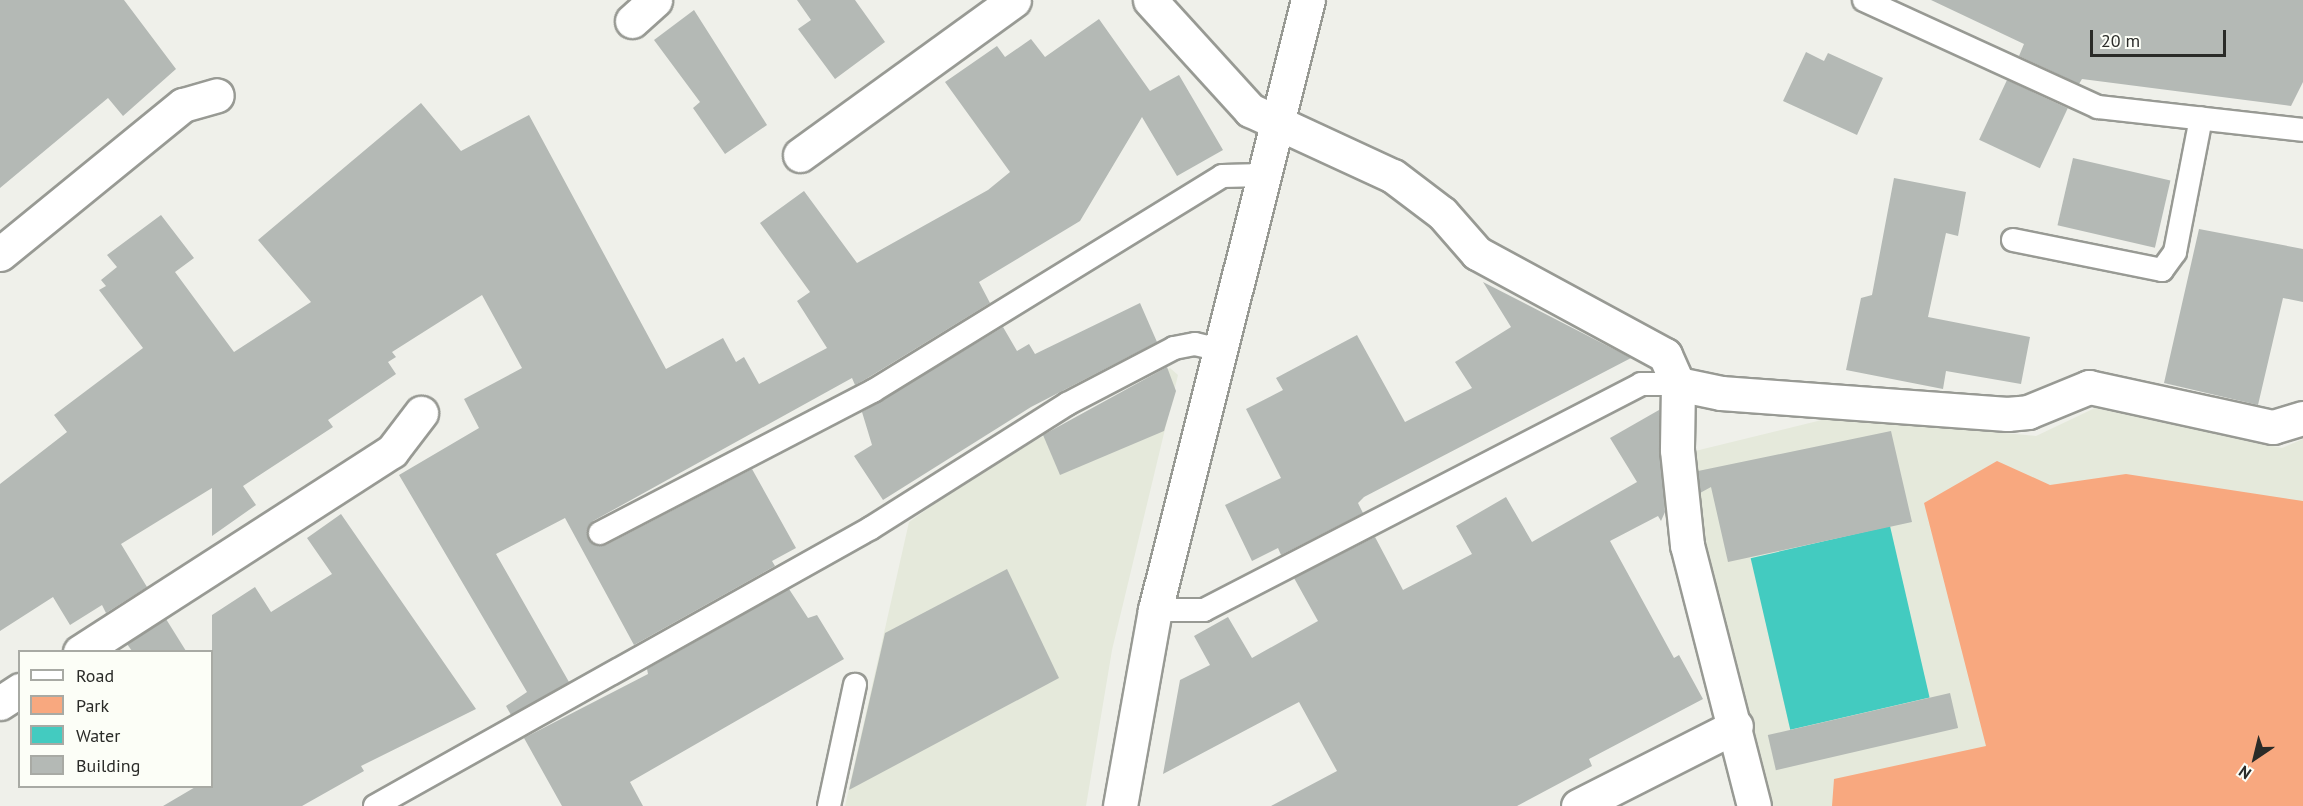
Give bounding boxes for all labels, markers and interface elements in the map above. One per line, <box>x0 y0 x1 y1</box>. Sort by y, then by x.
scale bar <box>2093 18 2230 56</box>
text: 20 m <box>2101 29 2140 52</box>
legend <box>18 650 213 788</box>
text: Road <box>76 664 114 687</box>
text: Park <box>76 694 109 717</box>
text: Water <box>76 724 120 747</box>
north arrow <box>2225 728 2285 788</box>
text: Building <box>76 754 140 777</box>
text: N <box>2235 762 2255 784</box>

